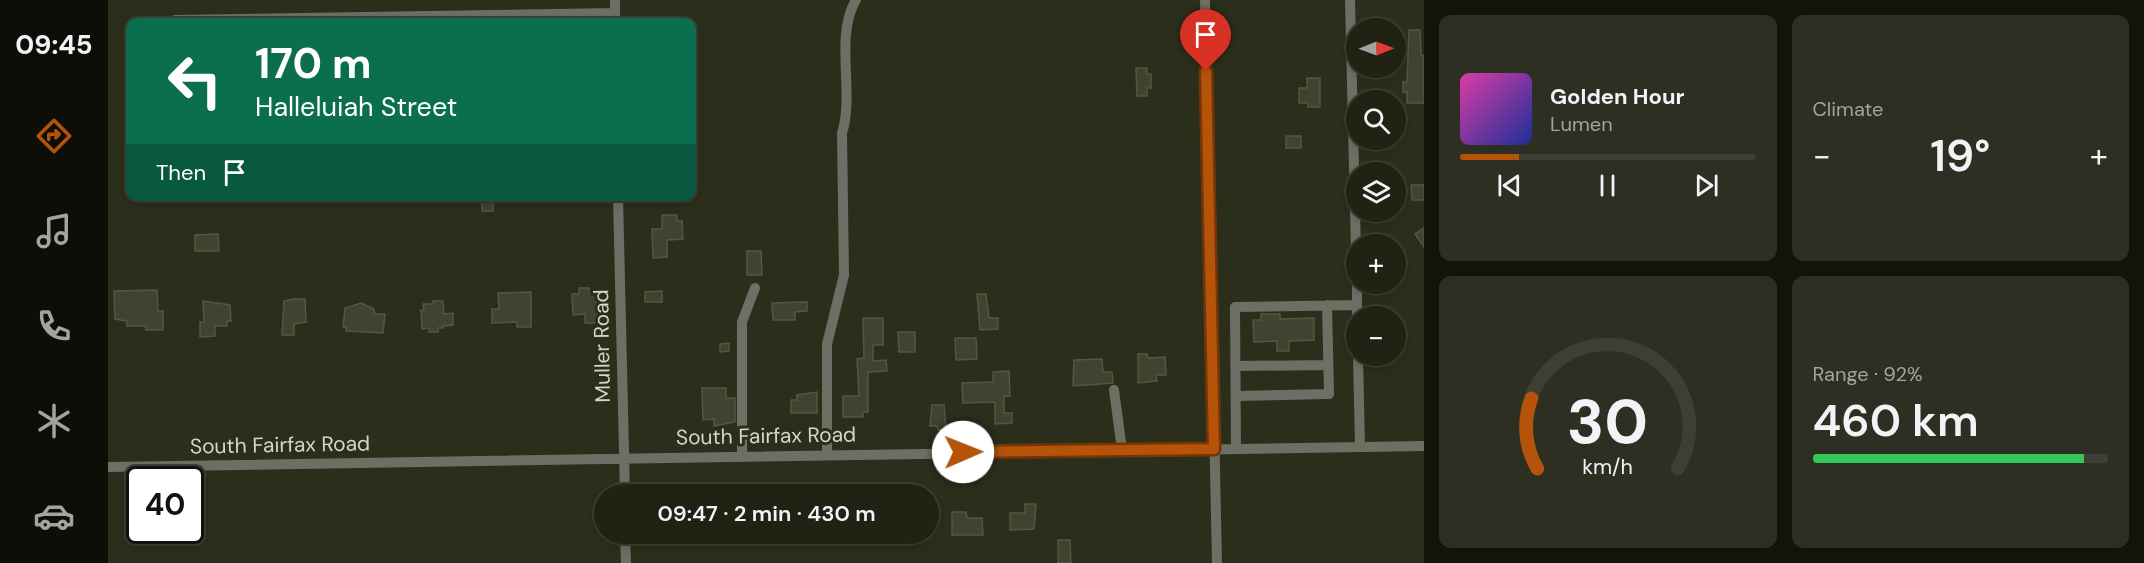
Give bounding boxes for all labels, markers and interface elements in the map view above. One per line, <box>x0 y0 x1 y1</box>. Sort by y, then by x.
pin <box>1180 9 1231 71</box>
icon: arrive <box>1189 18 1222 51</box>
north arrow <box>1346 18 1406 78</box>
map controls <box>1346 18 1406 366</box>
text: 09:45 <box>15 27 93 62</box>
text: 170 m <box>255 36 372 91</box>
icon: left <box>156 42 234 120</box>
text: Golden Hour <box>1550 82 1685 111</box>
text: Halleluiah Street <box>255 89 457 124</box>
button: search <box>1346 90 1406 150</box>
text: Climate <box>1813 96 1883 122</box>
text: Lumen <box>1550 111 1613 137</box>
icon: directions <box>33 115 75 157</box>
text: 19° <box>1930 126 1990 185</box>
text: − <box>1813 134 1831 177</box>
text: + <box>2090 134 2108 177</box>
icon: arrive <box>218 156 251 189</box>
text: Then <box>156 158 206 187</box>
button: layers <box>1346 162 1406 222</box>
icon: previous <box>1493 169 1526 202</box>
icon: pause <box>1591 169 1624 202</box>
icon: next <box>1690 169 1723 202</box>
icon: music <box>33 210 75 252</box>
button: + <box>1346 234 1406 294</box>
street label: Muller Road <box>587 289 617 403</box>
icon: phone <box>33 305 75 347</box>
button: − <box>1346 306 1406 366</box>
text: Range · 92% <box>1813 361 1923 387</box>
text: 30 <box>1567 381 1649 462</box>
text: 460 km <box>1813 391 1979 450</box>
icon: climate <box>33 400 75 442</box>
street label: South Fairfax Road <box>676 420 856 452</box>
position arrow <box>931 420 995 484</box>
street label: South Fairfax Road <box>190 429 370 461</box>
text: km/h <box>1582 453 1633 481</box>
speed limit sign: 40 <box>126 466 204 544</box>
icon: car <box>33 495 75 537</box>
text: 09:47 · 2 min · 430 m <box>657 499 876 528</box>

